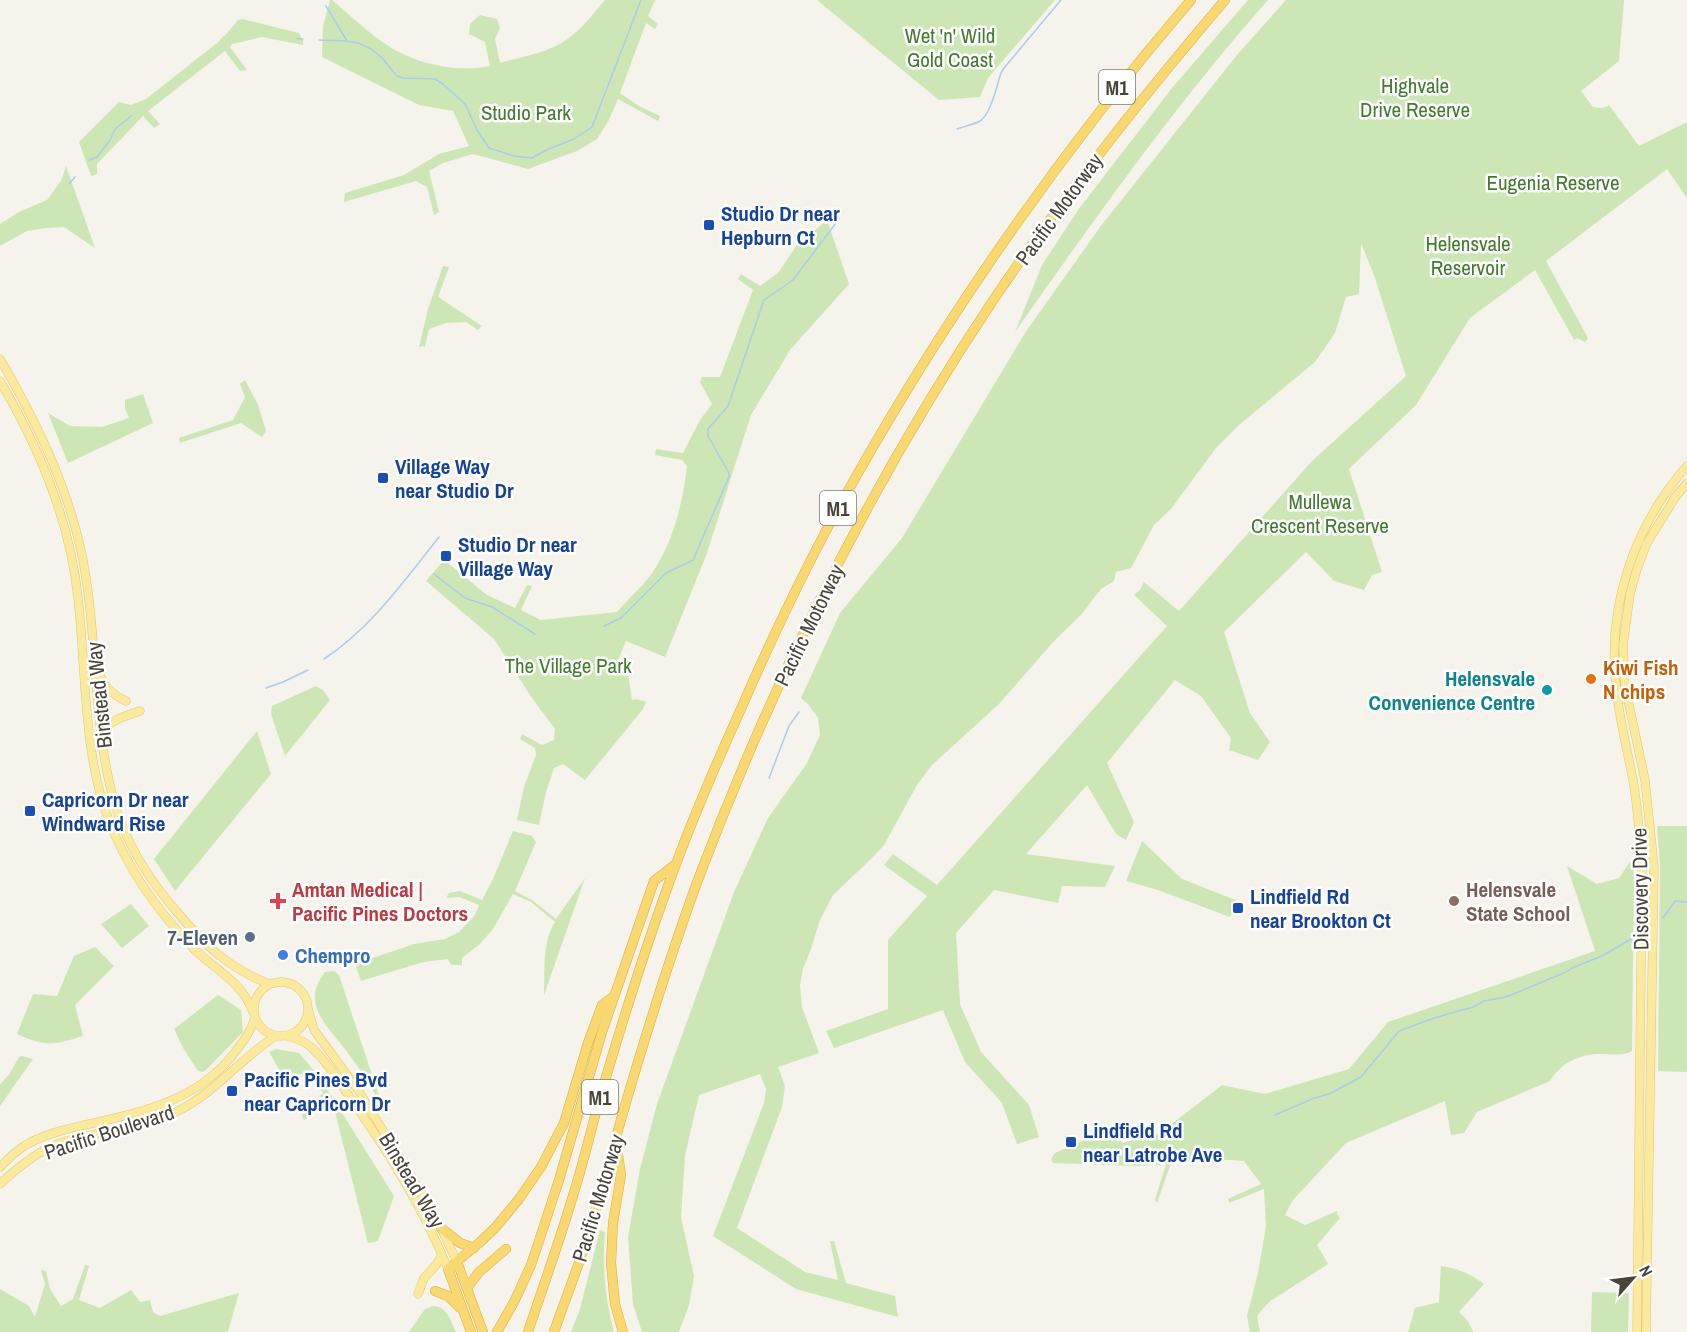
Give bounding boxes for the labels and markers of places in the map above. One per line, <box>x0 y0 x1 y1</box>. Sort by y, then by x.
place label: Studio Dr near Hepburn Ct <box>721 199 840 252</box>
marker: Studio Dr near Hepburn Ct <box>702 218 716 232</box>
place label: Village Way near Studio Dr <box>395 452 514 505</box>
marker: Village Way near Studio Dr <box>376 471 390 485</box>
place label: Studio Dr near Village Way <box>458 530 577 583</box>
marker: Studio Dr near Village Way <box>439 549 453 563</box>
place label: Kiwi Fish N chips <box>1603 653 1679 706</box>
place label: Helensvale Convenience Centre <box>1368 664 1535 717</box>
marker: Kiwi Fish N chips <box>1584 672 1598 686</box>
marker: Helensvale Convenience Centre <box>1540 683 1554 697</box>
place label: Capricorn Dr near Windward Rise <box>42 785 189 838</box>
marker: Capricorn Dr near Windward Rise <box>23 804 37 818</box>
place label: Amtan Medical | Pacific Pines Doctors <box>292 875 468 928</box>
place label: Helensvale State School <box>1466 875 1570 928</box>
place label: Lindfield Rd near Brookton Ct <box>1250 882 1391 935</box>
marker: Amtan Medical | Pacific Pines Doctors <box>269 892 287 910</box>
marker: Helensvale State School <box>1447 894 1461 908</box>
marker: Lindfield Rd near Brookton Ct <box>1231 901 1245 915</box>
place label: 7-Eleven <box>167 923 238 952</box>
marker: 7-Eleven <box>243 930 257 944</box>
place label: Chempro <box>295 941 371 970</box>
marker: Chempro <box>276 948 290 962</box>
place label: Pacific Pines Bvd near Capricorn Dr <box>244 1065 391 1118</box>
marker: Pacific Pines Bvd near Capricorn Dr <box>225 1084 239 1098</box>
place label: Lindfield Rd near Latrobe Ave <box>1083 1116 1222 1169</box>
marker: Lindfield Rd near Latrobe Ave <box>1064 1135 1078 1149</box>

